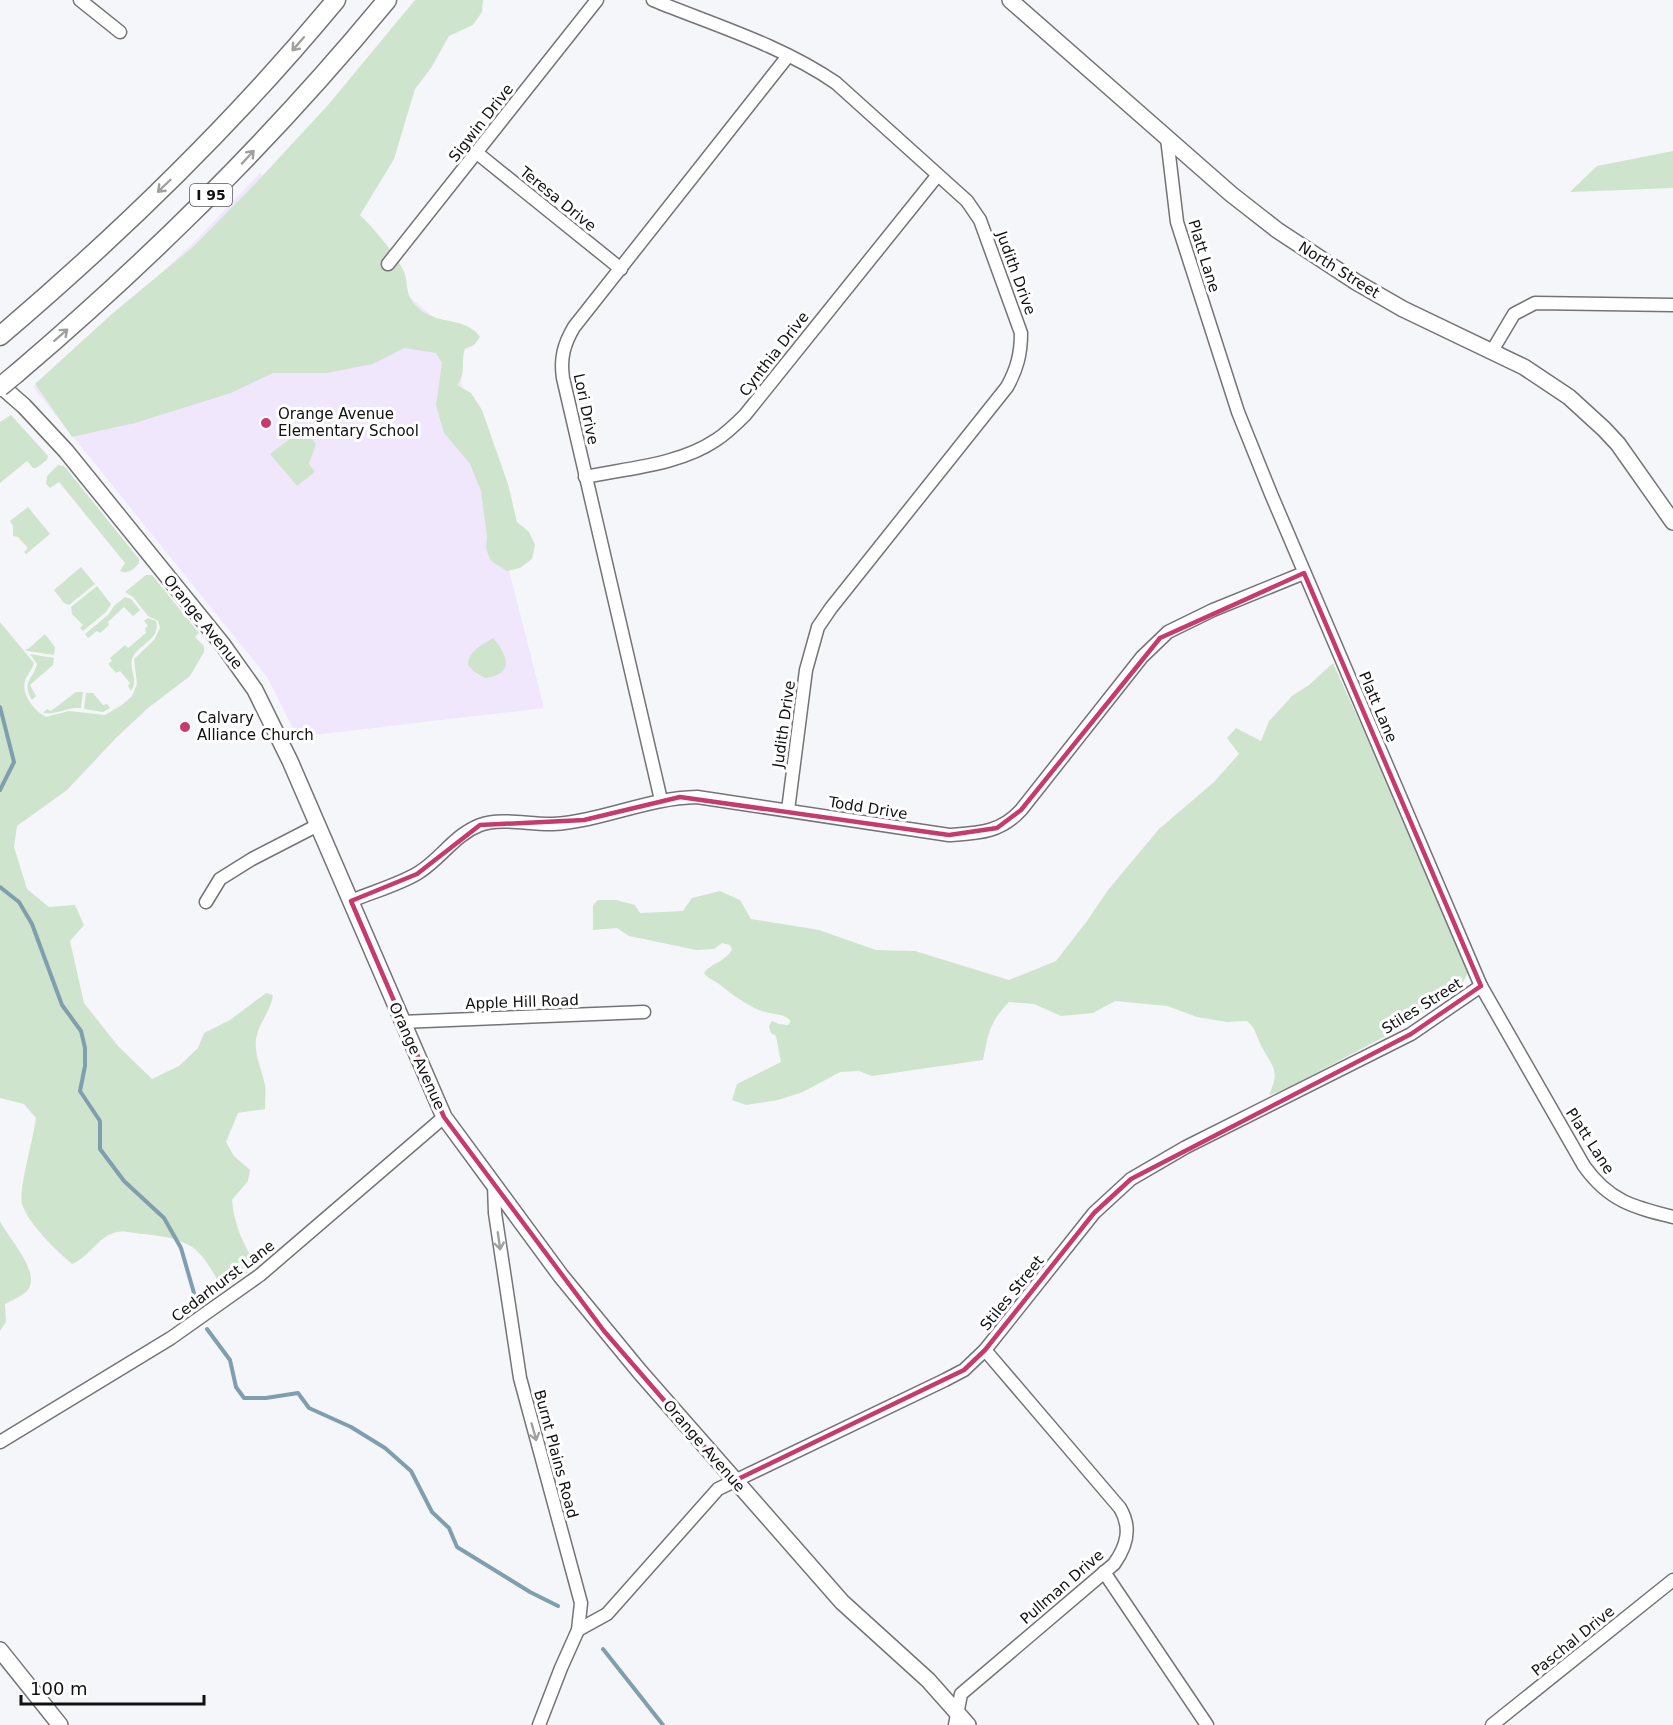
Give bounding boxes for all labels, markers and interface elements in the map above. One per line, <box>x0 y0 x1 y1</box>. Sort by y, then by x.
one-way arrow <box>291 36 305 51</box>
street label: Sigwin Drive <box>445 80 517 166</box>
one-way arrow <box>241 149 255 164</box>
street label: Teresa Drive <box>516 162 600 235</box>
one-way arrow <box>157 179 172 194</box>
road number: I 95 <box>190 184 232 206</box>
street label: Platt Lane <box>1184 217 1224 295</box>
street label: Judith Drive <box>992 228 1039 317</box>
street label: North Street <box>1295 238 1383 302</box>
street label: Cynthia Drive <box>735 308 813 400</box>
one-way arrow <box>53 328 68 342</box>
street label: Lori Drive <box>570 372 602 446</box>
place label: Orange Avenue Elementary School <box>278 405 419 440</box>
marker: Orange Avenue Elementary School <box>259 416 273 430</box>
street label: Orange Avenue <box>160 571 246 673</box>
street label: Platt Lane <box>1355 669 1401 745</box>
street label: Judith Drive <box>769 679 799 770</box>
place label: Calvary Alliance Church <box>197 709 314 744</box>
marker: Calvary Alliance Church <box>178 720 192 734</box>
street label: Todd Drive <box>826 793 909 823</box>
street label: Stiles Street <box>1379 974 1466 1038</box>
street label: Apple Hill Road <box>465 991 579 1013</box>
street label: Orange Avenue <box>385 999 449 1113</box>
street label: Platt Lane <box>1562 1105 1618 1177</box>
one-way arrow <box>493 1230 504 1250</box>
street label: Cedarhurst Lane <box>168 1236 278 1326</box>
street label: Stiles Street <box>976 1252 1048 1334</box>
street label: Burnt Plains Road <box>530 1388 582 1520</box>
street label: Orange Avenue <box>659 1396 749 1496</box>
one-way arrow <box>529 1422 540 1441</box>
street label: Pullman Drive <box>1017 1546 1107 1628</box>
street label: Paschal Drive <box>1528 1602 1618 1680</box>
scale bar <box>21 1668 204 1706</box>
text: 100 m <box>30 1678 88 1699</box>

